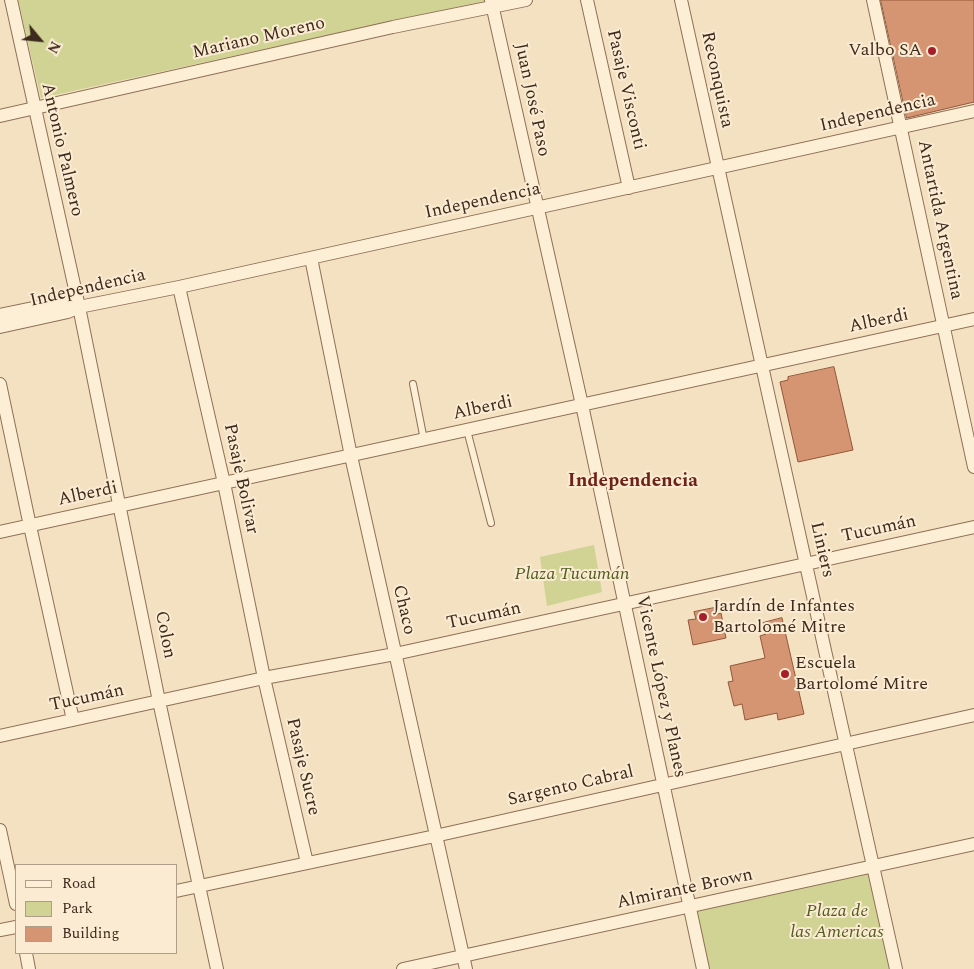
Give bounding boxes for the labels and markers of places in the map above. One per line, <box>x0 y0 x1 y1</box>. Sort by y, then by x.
place label: Valbo SA <box>848 40 922 62</box>
marker: Valbo SA <box>926 45 938 57</box>
place label: Jardín de Infantes Bartolomé Mitre <box>713 596 855 638</box>
marker: Jardín de Infantes Bartolomé Mitre <box>697 611 709 623</box>
place label: Escuela Bartolomé Mitre <box>795 653 928 696</box>
marker: Escuela Bartolomé Mitre <box>779 668 791 680</box>

